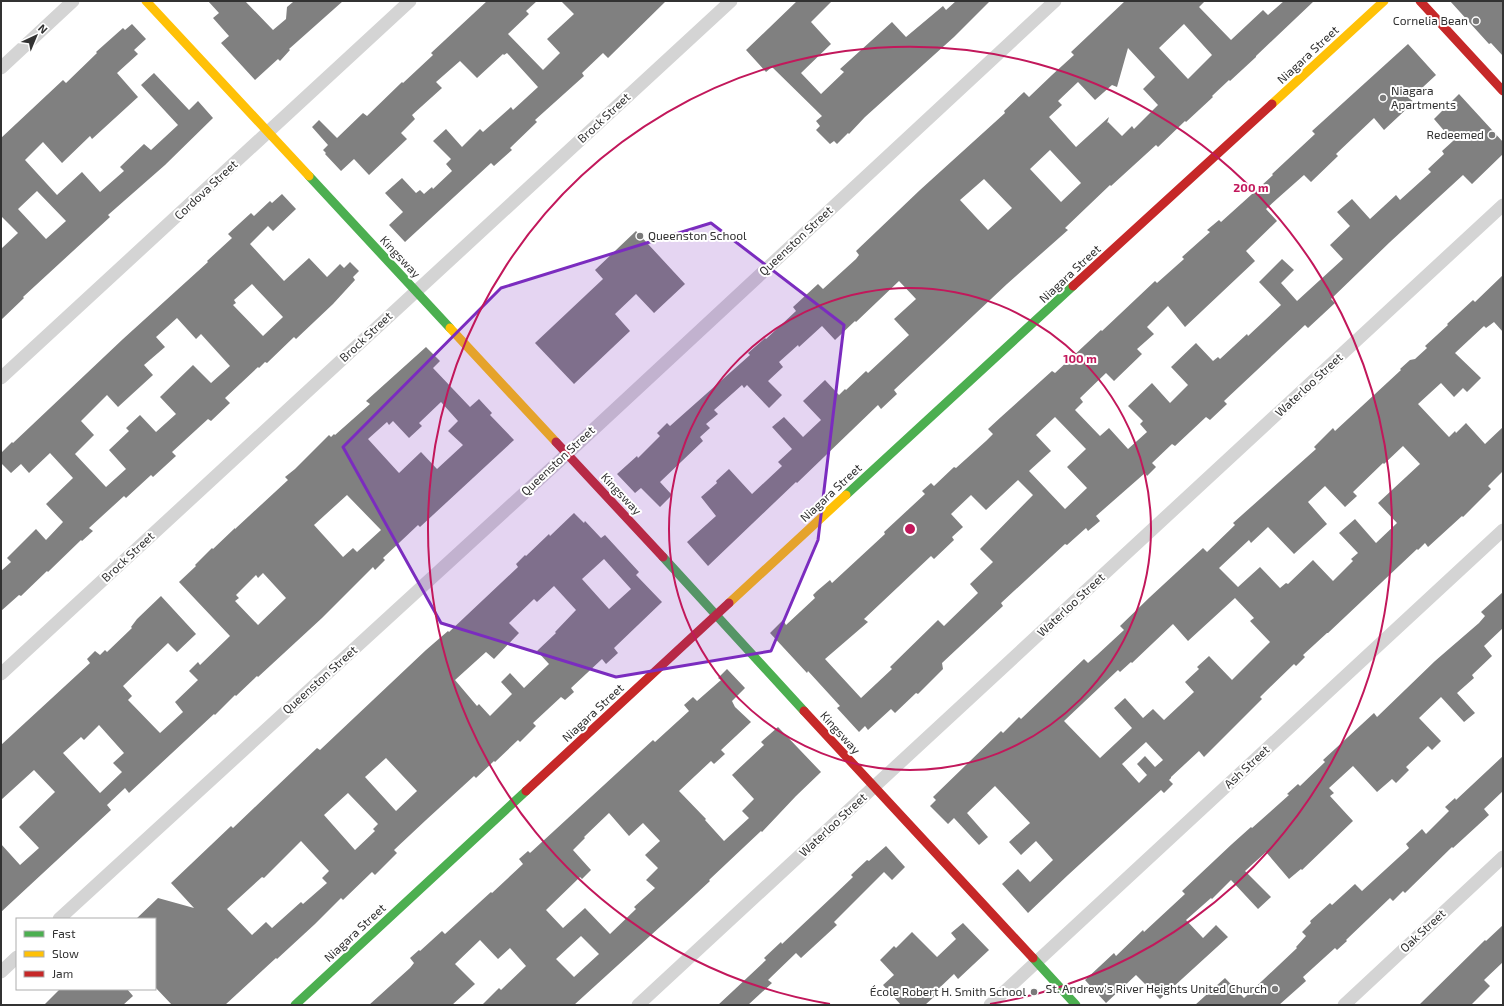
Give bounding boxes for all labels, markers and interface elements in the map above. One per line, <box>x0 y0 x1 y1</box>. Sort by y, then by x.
place label: Cornelia Bean <box>1393 13 1468 27</box>
north arrow <box>16 16 56 56</box>
marker: Cornelia Bean <box>1471 16 1481 26</box>
text: N <box>36 21 51 36</box>
street label: Niagara Street <box>1274 22 1341 86</box>
place label: Niagara Apartments <box>1391 83 1456 111</box>
street label: Brock Street <box>574 89 633 145</box>
marker: Niagara Apartments <box>1378 93 1388 103</box>
place label: Redeemed <box>1427 127 1484 141</box>
marker: Redeemed <box>1487 130 1497 140</box>
street label: Cordova Street <box>171 156 240 222</box>
text: 200 m <box>1233 180 1269 194</box>
street label: Queenston Street <box>756 202 836 279</box>
place label: Queenston School <box>648 228 747 243</box>
marker: Queenston School <box>635 231 645 241</box>
street label: Kingsway <box>378 232 424 281</box>
street label: Niagara Street <box>1036 241 1103 305</box>
street label: Brock Street <box>336 308 395 364</box>
street label: Waterloo Street <box>1272 349 1345 419</box>
text: 100 m <box>1063 351 1097 365</box>
street label: Queenston Street <box>518 422 598 499</box>
street label: Niagara Street <box>797 460 864 524</box>
street label: Kingsway <box>599 469 645 518</box>
centre of rings <box>903 522 917 536</box>
street label: Brock Street <box>98 528 157 584</box>
street label: Waterloo Street <box>1034 569 1107 639</box>
street label: Queenston Street <box>279 642 360 717</box>
street label: Niagara Street <box>559 680 626 744</box>
street label: Kingsway <box>818 708 864 757</box>
street label: Ash Street <box>1221 742 1272 791</box>
street label: Waterloo Street <box>796 789 869 859</box>
street label: Niagara Street <box>321 900 388 964</box>
street label: Oak Street <box>1397 906 1448 955</box>
legend <box>16 918 156 990</box>
text: Fast <box>52 926 76 940</box>
text: Slow <box>52 946 79 960</box>
text: Jam <box>52 966 73 980</box>
place label: St. Andrew's River Heights United Church <box>1046 981 1267 995</box>
place label: École Robert H. Smith School <box>870 984 1026 998</box>
marker: St. Andrew's River Heights United Church <box>1270 984 1280 994</box>
marker: École Robert H. Smith School <box>1029 987 1039 997</box>

